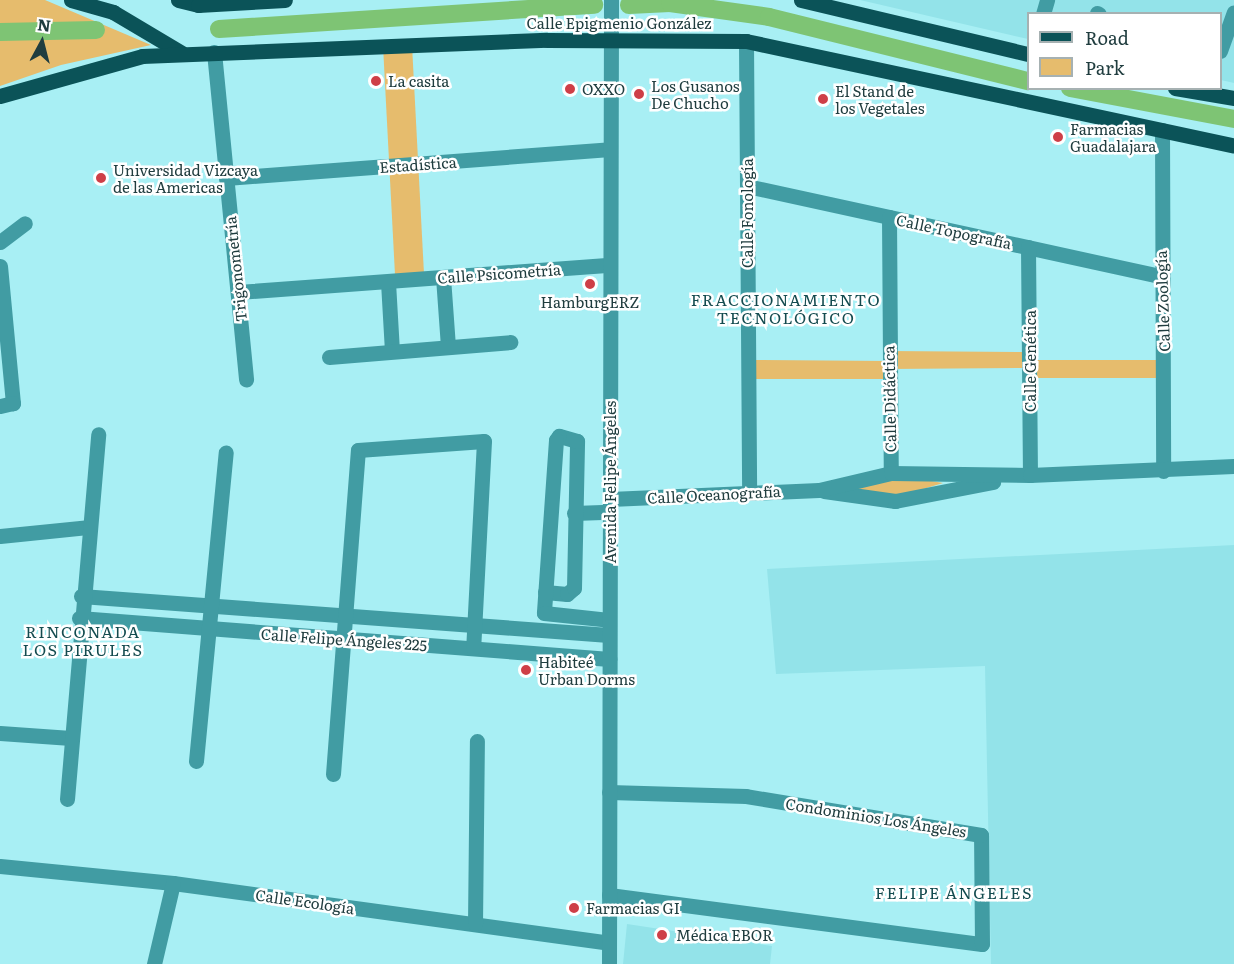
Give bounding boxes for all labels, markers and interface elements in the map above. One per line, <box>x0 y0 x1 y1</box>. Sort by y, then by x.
text: N <box>36 11 52 37</box>
north arrow <box>12 12 72 72</box>
legend <box>1027 12 1222 90</box>
street label: Calle Epigmenio González <box>526 14 712 32</box>
text: Road <box>1085 24 1129 51</box>
text: Park <box>1085 54 1124 81</box>
place label: La casita <box>388 72 449 90</box>
marker: La casita <box>369 74 383 88</box>
place label: Los Gusanos De Chucho <box>651 76 740 111</box>
place label: OXXO <box>582 80 625 98</box>
place label: El Stand de los Vegetales <box>835 81 924 116</box>
marker: OXXO <box>563 82 577 96</box>
marker: Los Gusanos De Chucho <box>632 87 646 101</box>
marker: El Stand de los Vegetales <box>816 92 830 106</box>
place label: Farmacias Guadalajara <box>1070 119 1156 154</box>
marker: Farmacias Guadalajara <box>1051 130 1065 144</box>
street label: Estadística <box>379 152 457 176</box>
street label: Calle Fonología <box>738 158 756 268</box>
place label: Universidad Vizcaya de las Americas <box>113 160 258 195</box>
marker: Universidad Vizcaya de las Americas <box>94 171 108 185</box>
street label: Calle Topografía <box>895 210 1013 252</box>
street label: Trigonometría <box>221 215 249 323</box>
street label: Calle Zoología <box>1151 250 1173 352</box>
street label: Calle Psicometría <box>437 260 561 286</box>
marker: HamburgERZ <box>583 277 597 291</box>
district label: FRACCIONAMIENTO TECNOLÓGICO <box>691 289 881 327</box>
place label: HamburgERZ <box>541 293 639 311</box>
street label: Calle Genética <box>1021 310 1039 412</box>
street label: Calle Didáctica <box>879 345 899 453</box>
street label: Avenida Felipe Ángeles <box>601 401 619 563</box>
street label: Calle Oceanografía <box>647 482 781 506</box>
district label: RINCONADA LOS PIRULES <box>22 621 144 659</box>
street label: Calle Felipe Ángeles 225 <box>260 624 428 654</box>
place label: Habiteé Urban Dorms <box>538 652 635 687</box>
marker: Habiteé Urban Dorms <box>519 663 533 677</box>
street label: Condominios Los Ángeles <box>784 794 968 840</box>
district label: FELIPE ÁNGELES <box>875 882 1033 902</box>
street label: Calle Ecología <box>254 885 356 917</box>
place label: Farmacias GI <box>586 899 680 917</box>
marker: Farmacias GI <box>567 901 581 915</box>
marker: Médica EBOR <box>653 926 671 944</box>
place label: Médica EBOR <box>676 926 773 944</box>

